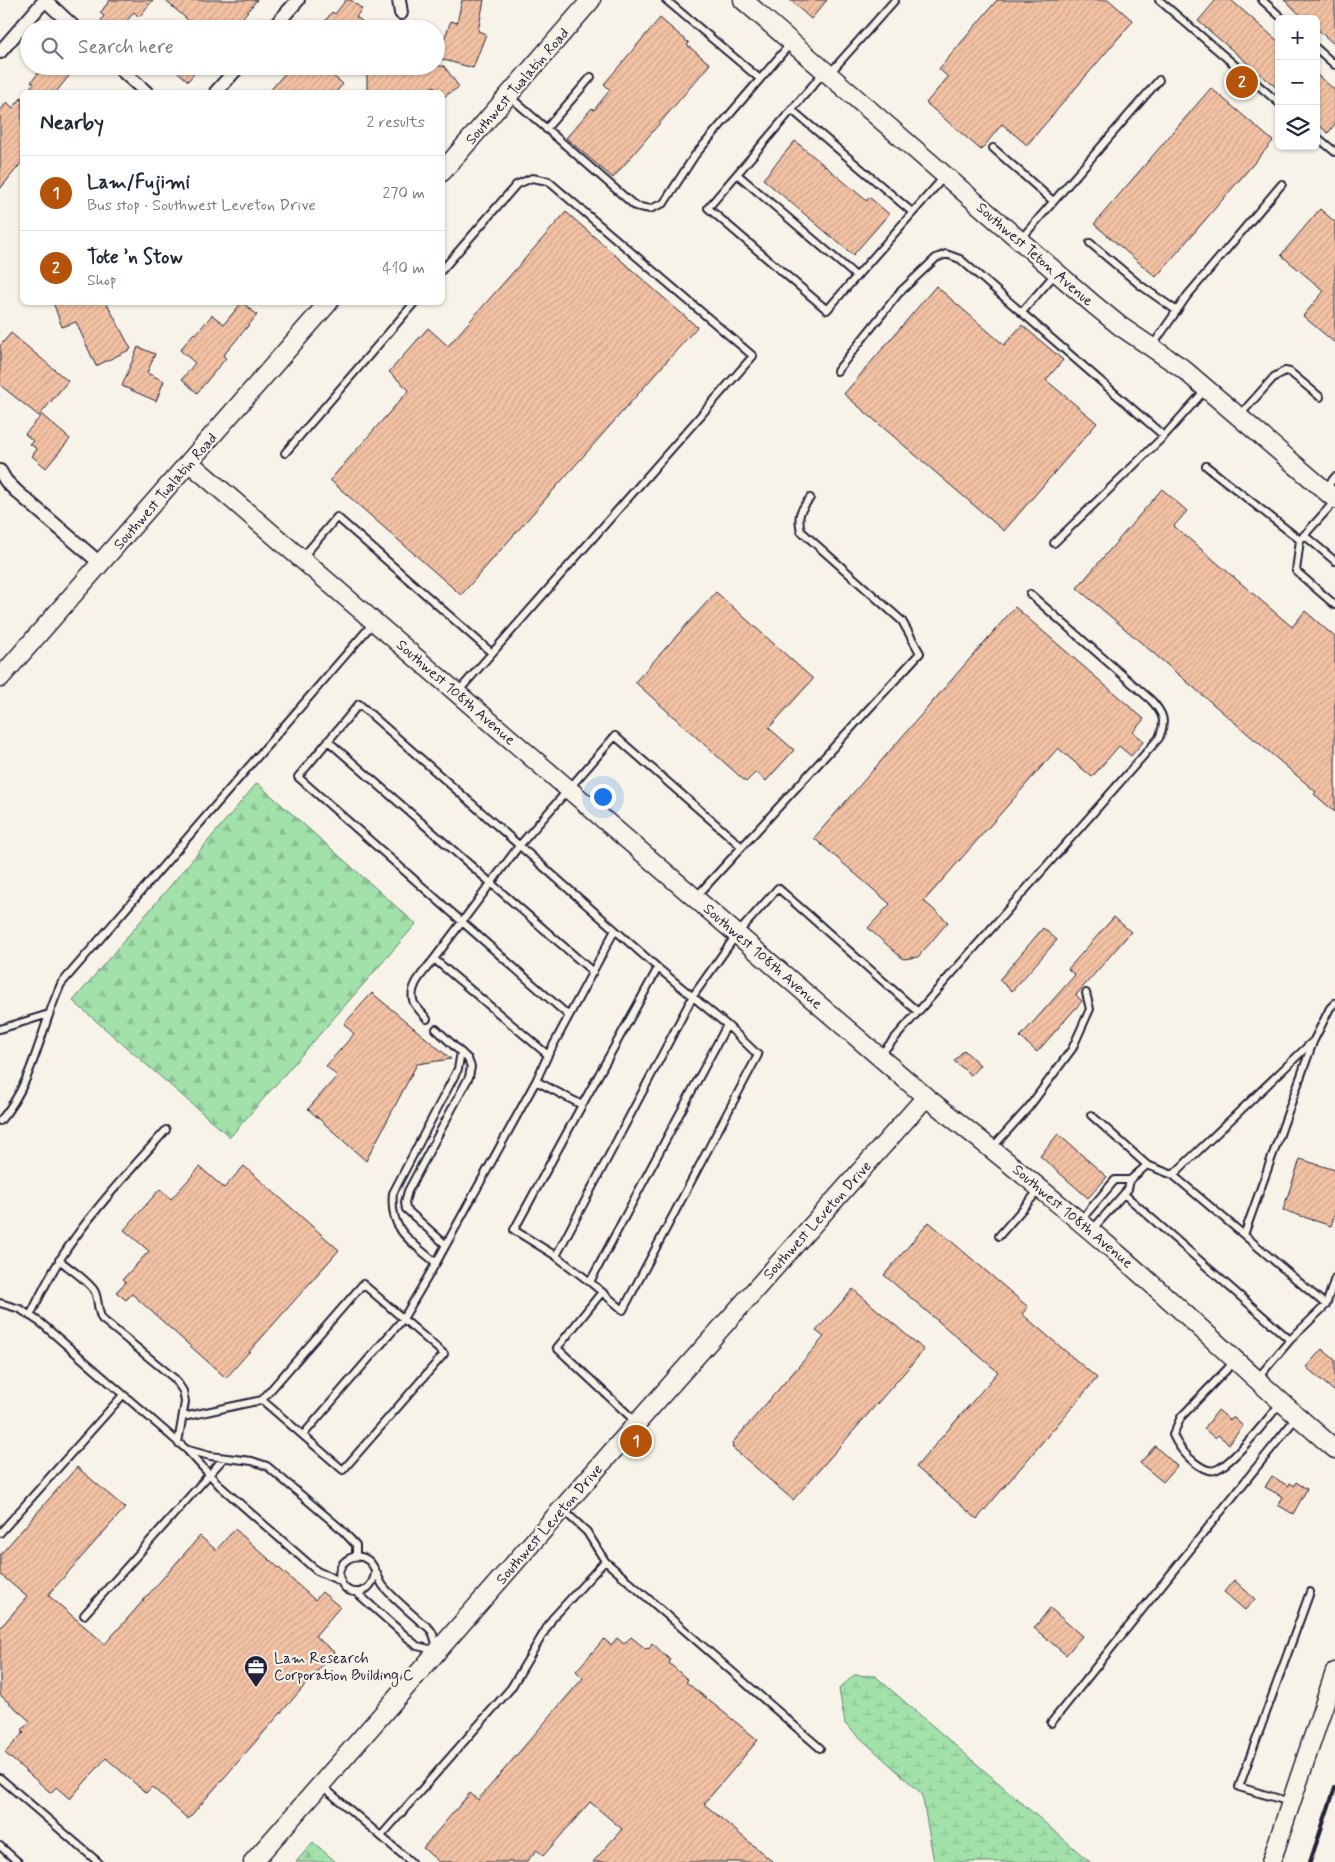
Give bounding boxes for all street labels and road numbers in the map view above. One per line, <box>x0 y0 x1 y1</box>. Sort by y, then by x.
street label: Southwest Tualatin Road <box>461 24 574 149</box>
street label: Southwest Teton Avenue <box>972 198 1097 311</box>
street label: Southwest Tualatin Road <box>109 429 222 554</box>
street label: Southwest 108th Avenue <box>391 635 519 750</box>
street label: Southwest 108th Avenue <box>698 899 826 1014</box>
street label: Southwest Leveton Drive <box>759 1157 877 1284</box>
street label: Southwest 108th Avenue <box>1008 1160 1137 1273</box>
street label: Southwest Leveton Drive <box>492 1460 608 1589</box>

